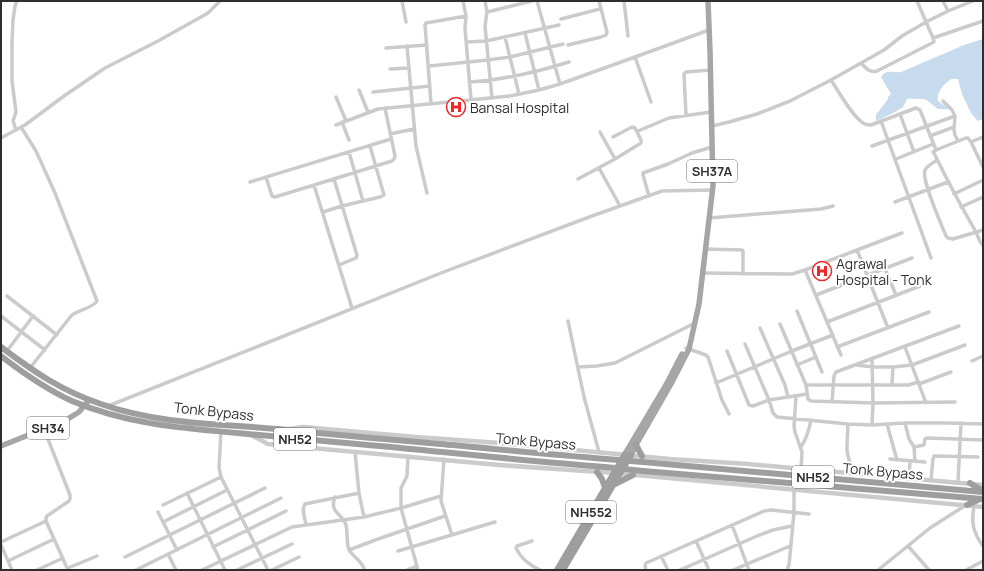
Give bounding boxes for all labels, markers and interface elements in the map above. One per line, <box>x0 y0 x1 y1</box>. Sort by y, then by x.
hospital icon: Bansal Hospital <box>445 96 467 118</box>
place label: Bansal Hospital <box>470 98 569 117</box>
road number: SH37A <box>687 160 737 182</box>
place label: Agrawal Hospital - Tonk <box>836 254 933 289</box>
hospital icon: Agrawal Hospital - Tonk <box>811 260 833 282</box>
street label: Tonk Bypass <box>173 397 255 425</box>
road number: SH34 <box>27 417 69 439</box>
road number: NH52 <box>274 428 316 450</box>
street label: Tonk Bypass <box>495 428 577 454</box>
street label: Tonk Bypass <box>842 458 924 484</box>
road number: NH52 <box>792 466 834 488</box>
road number: NH552 <box>566 501 616 523</box>

